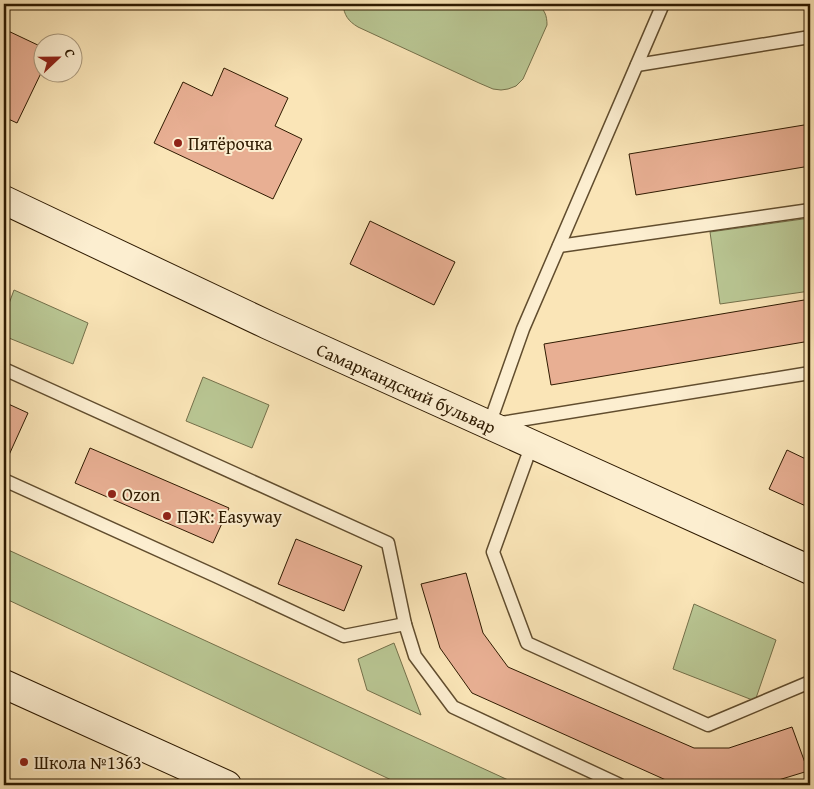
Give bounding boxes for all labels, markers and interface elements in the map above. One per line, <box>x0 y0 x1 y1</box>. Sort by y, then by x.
north arrow <box>32 32 82 82</box>
text: С <box>59 46 81 61</box>
place label: Пятёрочка <box>188 130 273 157</box>
marker: Пятёрочка <box>172 137 184 149</box>
street label: Самаркандский бульвар <box>312 335 501 440</box>
place label: Ozon <box>122 481 160 508</box>
marker: Ozon <box>106 488 118 500</box>
place label: ПЭК: Easyway <box>177 503 282 530</box>
marker: ПЭК: Easyway <box>161 510 173 522</box>
place label: Школа №1363 <box>34 749 142 776</box>
marker: Школа №1363 <box>18 756 30 768</box>

